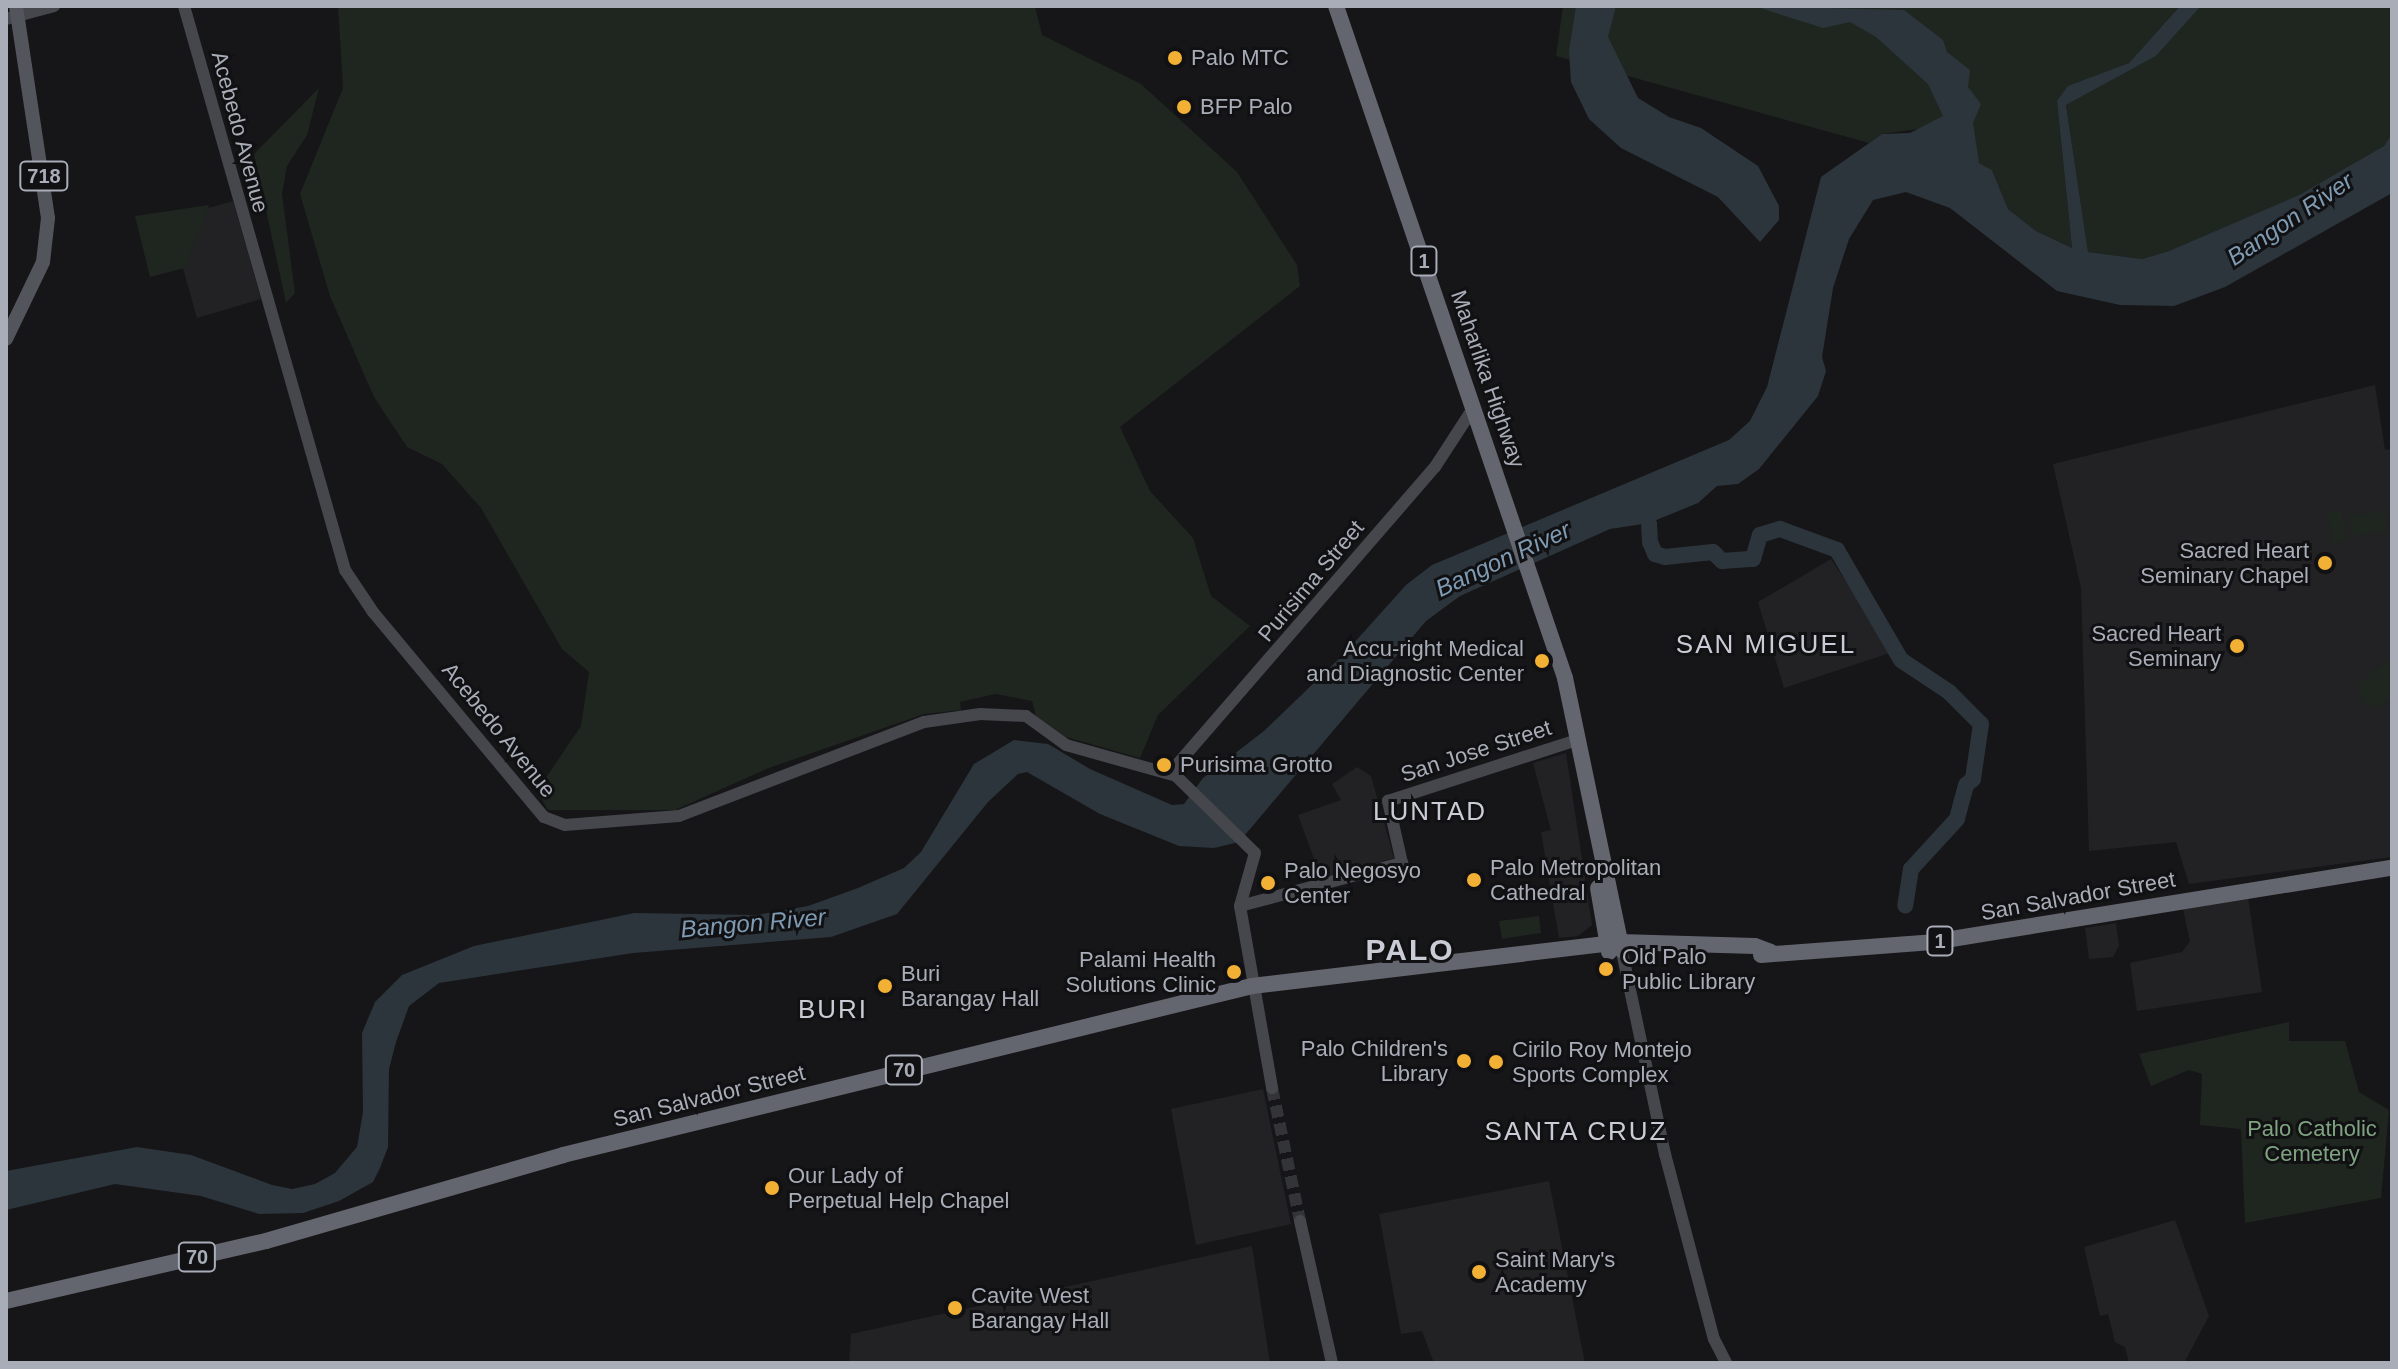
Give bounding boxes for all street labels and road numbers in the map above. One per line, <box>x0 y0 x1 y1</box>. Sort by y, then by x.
street label: Acebedo Avenue <box>206 48 274 216</box>
road number: 718 <box>18 160 70 192</box>
road number: 1 <box>1410 245 1438 277</box>
street label: Maharlika Highway <box>1445 287 1531 471</box>
street label: Purisima Street <box>1253 515 1369 647</box>
street label: Acebedo Avenue <box>436 657 562 803</box>
street label: San Jose Street <box>1397 714 1555 788</box>
street label: San Salvador Street <box>1979 866 2177 926</box>
road number: 1 <box>1926 925 1954 957</box>
road number: 70 <box>884 1054 924 1086</box>
street label: San Salvador Street <box>610 1059 808 1133</box>
road number: 70 <box>177 1241 217 1273</box>

